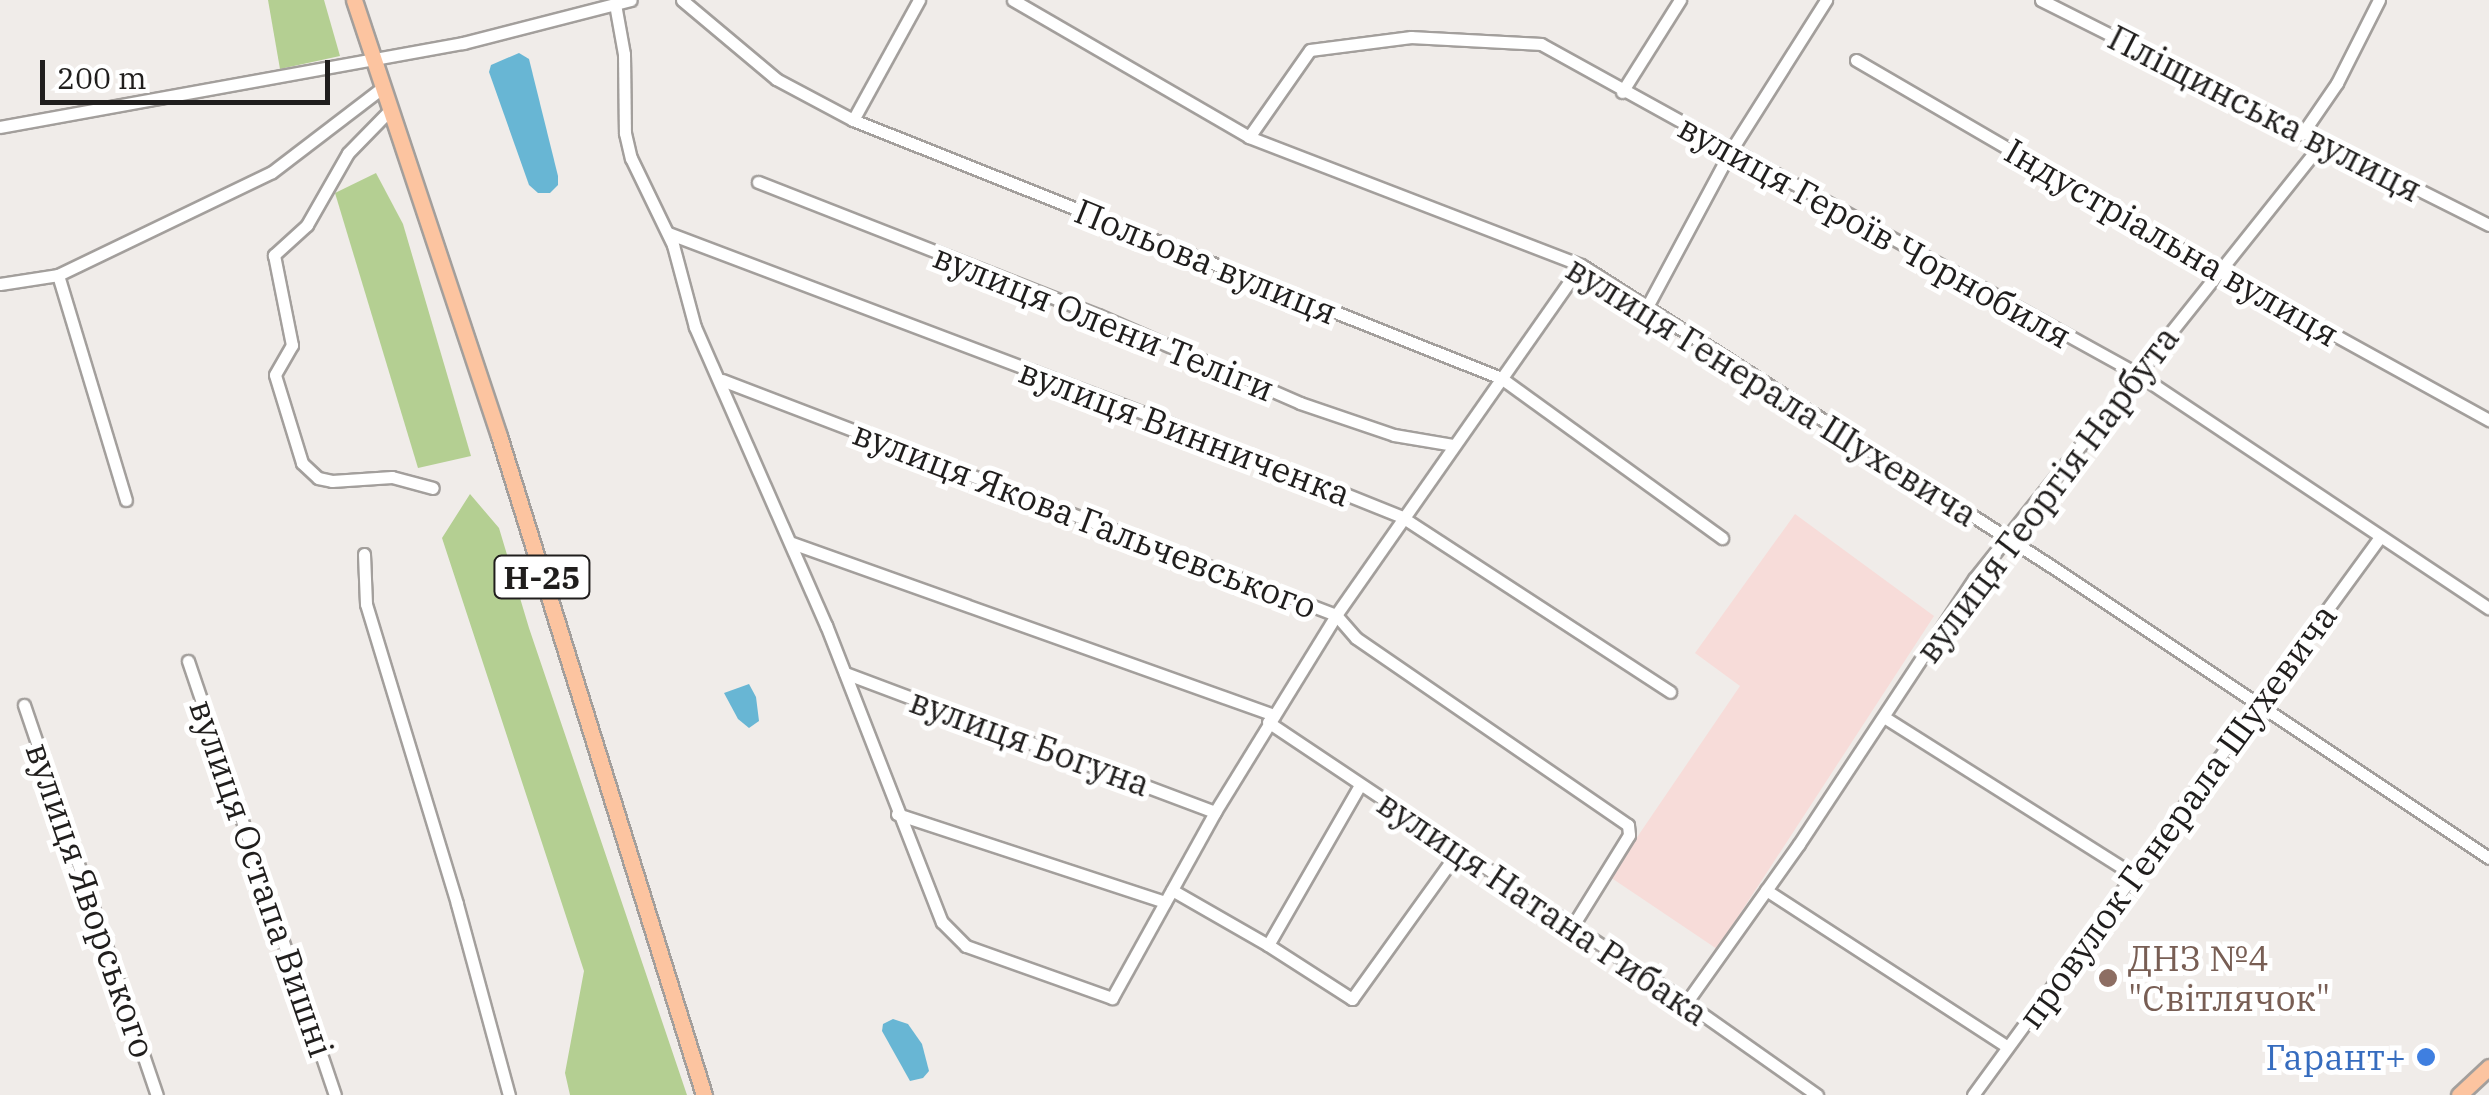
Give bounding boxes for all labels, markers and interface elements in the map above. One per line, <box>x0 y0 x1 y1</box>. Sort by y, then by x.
street label: Пліщинська вулиця <box>2101 16 2429 210</box>
scale bar <box>45 40 335 102</box>
text: 200 m <box>57 58 147 97</box>
street label: вулиця Героїв Чорнобиля <box>1671 105 2079 357</box>
street label: Індустріальна вулиця <box>1998 129 2346 355</box>
street label: Польова вулиця <box>1069 189 1343 333</box>
street label: вулиця Олени Теліги <box>928 234 1280 410</box>
street label: вулиця Генерала Шухевича <box>1559 247 1985 535</box>
street label: вулиця Георгія Нарбута <box>1907 317 2187 671</box>
street label: вулиця Винниченка <box>1013 349 1357 515</box>
street label: вулиця Якова Гальчевського <box>847 411 1323 627</box>
road number: Н-25 <box>492 550 592 604</box>
street label: провулок Генерала Шухевича <box>2009 596 2345 1036</box>
street label: вулиця Богуна <box>904 679 1156 805</box>
street label: вулиця Остапа Вишні <box>181 694 343 1062</box>
street label: вулиця Яворського <box>17 737 165 1063</box>
street label: вулиця Натана Рибака <box>1370 782 1716 1034</box>
place label: ДНЗ №4 "Світлячок" <box>2128 937 2330 1019</box>
marker: ДНЗ №4 "Світлячок" <box>2097 967 2119 989</box>
place label: Гарант+ <box>2266 1036 2406 1078</box>
marker: Гарант+ <box>2415 1046 2437 1068</box>

